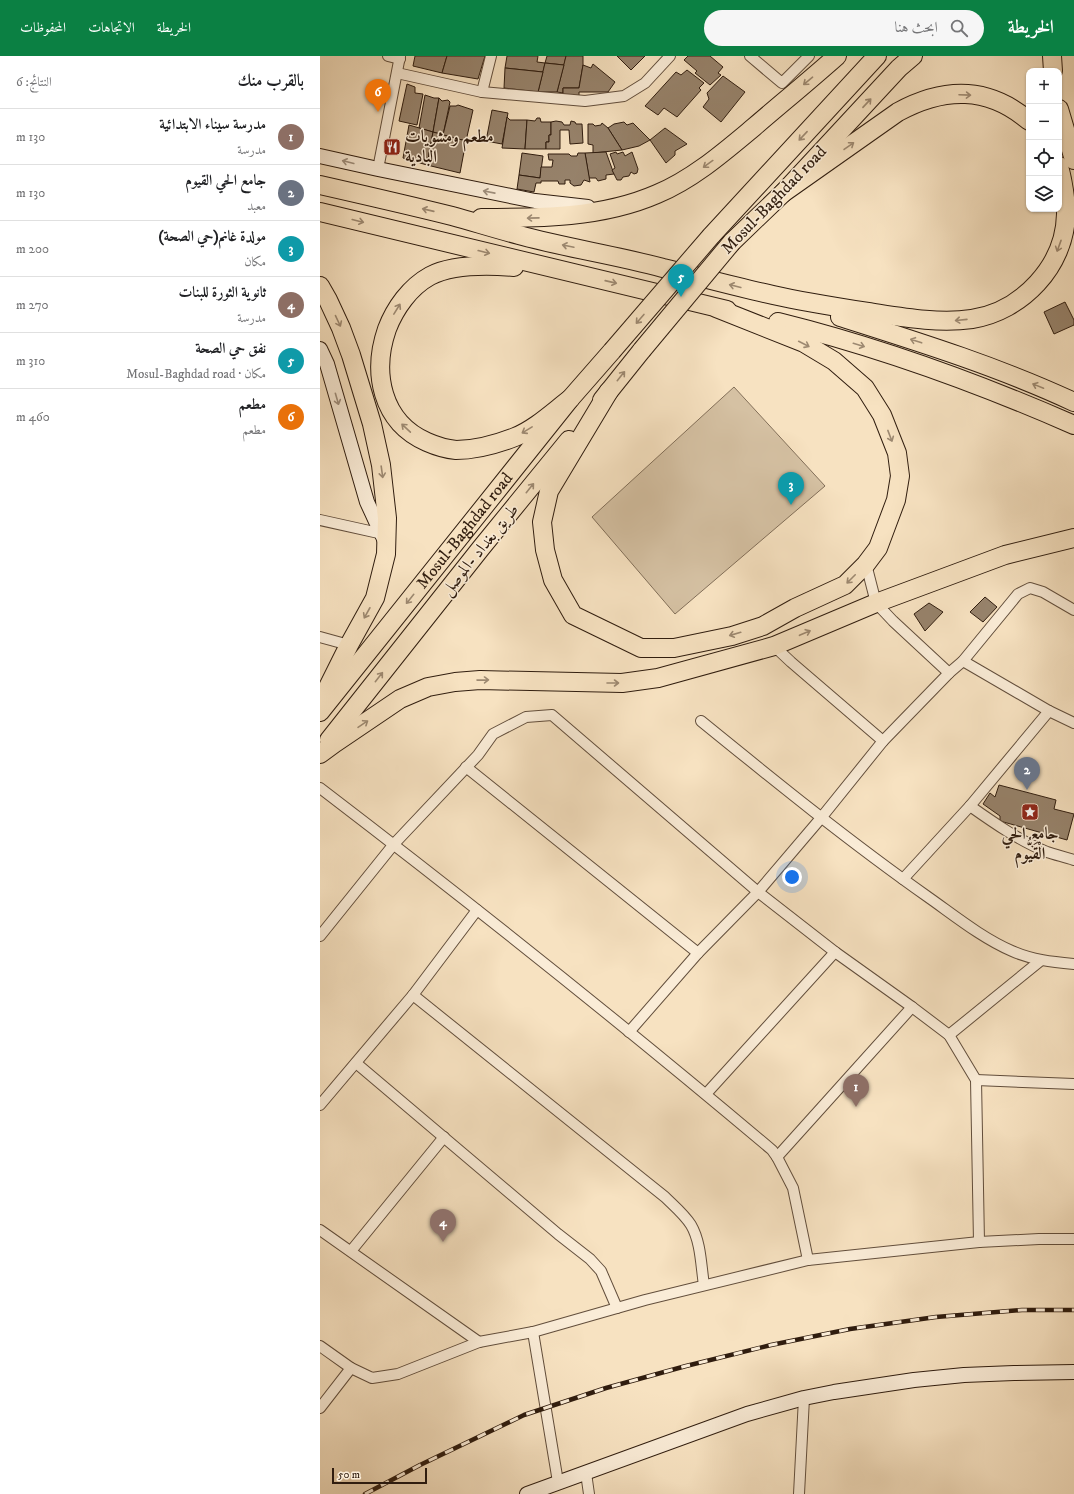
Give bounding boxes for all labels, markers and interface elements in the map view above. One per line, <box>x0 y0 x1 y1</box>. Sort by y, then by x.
search box <box>704 10 984 46</box>
text: الخريطة <box>1008 16 1054 39</box>
icon: search <box>948 17 970 39</box>
text: ابحث هنا <box>895 18 938 37</box>
text: المحفوظات <box>20 19 66 37</box>
text: الاتجاهات <box>88 19 135 37</box>
text: الخريطة <box>157 19 191 37</box>
map controls <box>1026 68 1062 212</box>
button: + <box>1026 68 1062 104</box>
text: بالقرب منك <box>238 70 304 92</box>
text: النتائج: 6 <box>16 74 52 90</box>
one-way arrow <box>802 77 813 86</box>
pin: 6 <box>365 79 391 112</box>
one-way arrow <box>958 91 971 99</box>
one-way arrow <box>862 98 871 108</box>
button: − <box>1026 104 1062 140</box>
text: مدرسة سيناء الابتدائية <box>159 115 266 134</box>
place label: مطعم ومشويات البادية <box>405 126 494 168</box>
text: 130 m <box>16 129 45 145</box>
text: 1 <box>289 129 293 145</box>
one-way arrow <box>799 131 808 141</box>
restaurant icon: مطعم ومشويات البادية <box>382 137 402 157</box>
button: locate <box>1026 140 1062 176</box>
street label: Mosul-Baghdad road <box>717 141 832 259</box>
text: مدرسة <box>237 142 266 158</box>
one-way arrow <box>843 142 854 150</box>
one-way arrow <box>342 158 355 166</box>
one-way arrow <box>702 160 713 168</box>
text: جامع الحي القيوم <box>185 171 266 190</box>
button: layers <box>1026 176 1062 212</box>
text: 130 m <box>16 185 45 201</box>
text: 2 <box>288 185 294 201</box>
one-way arrow <box>483 188 496 196</box>
text: معبد <box>247 198 266 214</box>
one-way arrow <box>422 206 435 214</box>
one-way arrow <box>527 214 540 222</box>
one-way arrow <box>351 218 364 225</box>
text: مولدة غانم(حي الصحة) <box>159 227 266 246</box>
one-way arrow <box>1055 239 1062 252</box>
text: 200 m <box>16 241 49 257</box>
text: 3 <box>289 241 293 257</box>
one-way arrow <box>561 241 574 249</box>
one-way arrow <box>477 248 490 256</box>
text: مكان <box>244 254 266 270</box>
pin: 5 <box>668 264 694 297</box>
one-way arrow <box>604 279 617 287</box>
one-way arrow <box>729 281 742 289</box>
text: ثانوية الثورة للبنات <box>178 283 266 302</box>
text: 270 m <box>16 297 49 313</box>
text: 4 <box>287 297 295 313</box>
one-way arrow <box>393 304 401 315</box>
text: مدرسة <box>237 310 266 326</box>
one-way arrow <box>635 313 644 324</box>
one-way arrow <box>335 315 342 327</box>
one-way arrow <box>955 316 968 324</box>
one-way arrow <box>910 337 923 344</box>
text: نفق حي الصحة <box>195 339 266 358</box>
one-way arrow <box>798 340 810 348</box>
one-way arrow <box>852 342 865 349</box>
text: 310 m <box>16 353 45 369</box>
text: 5 <box>288 353 294 369</box>
text: مكان · Mosul-Baghdad road <box>126 366 266 382</box>
one-way arrow <box>617 371 626 382</box>
one-way arrow <box>1033 382 1045 389</box>
one-way arrow <box>334 392 341 405</box>
text: مطعم <box>239 395 266 414</box>
text: 460 m <box>16 409 50 425</box>
text: 6 <box>288 409 294 425</box>
text: مطعم <box>242 422 266 438</box>
one-way arrow <box>401 423 411 432</box>
one-way arrow <box>522 426 533 434</box>
one-way arrow <box>887 429 895 441</box>
one-way arrow <box>378 466 386 479</box>
street label: Mosul-Baghdad road <box>412 468 518 593</box>
pin: 3 <box>778 472 804 505</box>
one-way arrow <box>525 483 534 493</box>
street label: طريق بغداد -الموصل <box>436 499 524 601</box>
one-way arrow <box>846 574 856 584</box>
one-way arrow <box>406 593 415 604</box>
one-way arrow <box>362 607 370 619</box>
one-way arrow <box>799 628 811 636</box>
one-way arrow <box>729 631 742 639</box>
one-way arrow <box>375 671 383 682</box>
one-way arrow <box>476 677 489 684</box>
one-way arrow <box>606 679 619 687</box>
one-way arrow <box>357 720 368 728</box>
pin: 2 <box>1014 757 1040 790</box>
place icon: جامع الحي الْقَيُّوم <box>1020 802 1040 822</box>
place label: جامع الحي الْقَيُّوم <box>1001 823 1059 868</box>
your location <box>782 867 802 887</box>
pin: 1 <box>843 1074 869 1107</box>
pin: 4 <box>430 1209 456 1242</box>
scale bar <box>332 1466 427 1485</box>
text: 50 m <box>338 1468 360 1482</box>

